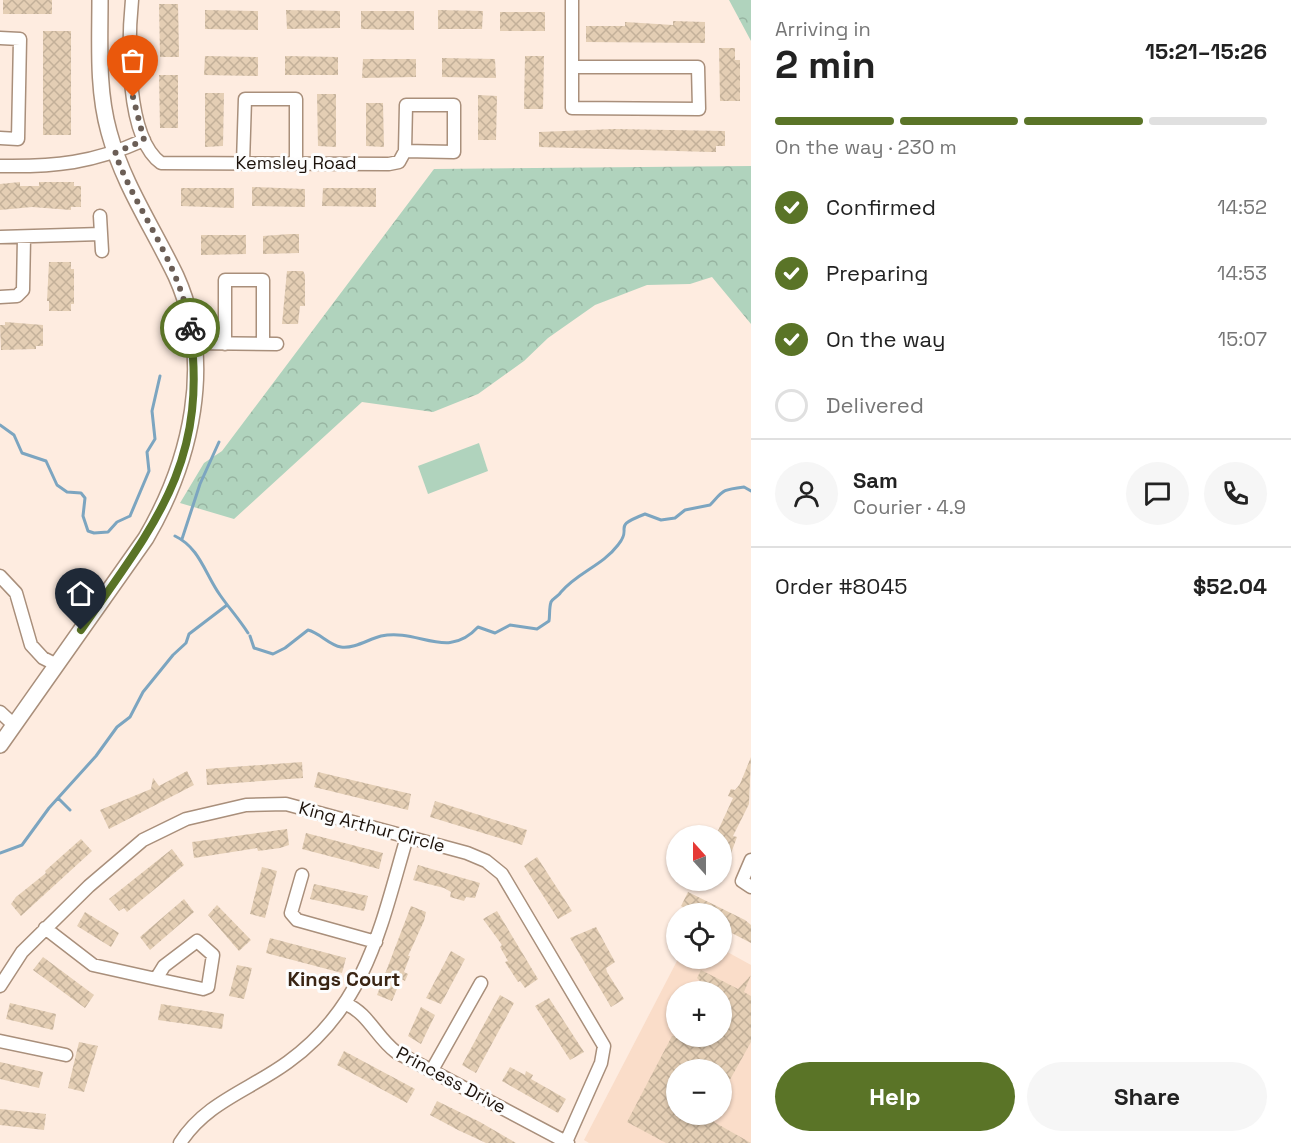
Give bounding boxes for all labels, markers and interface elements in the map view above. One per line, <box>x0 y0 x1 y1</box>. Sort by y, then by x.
text: Arriving in <box>775 16 871 42</box>
pin <box>107 35 158 97</box>
text: 15:21–15:26 <box>1145 37 1267 65</box>
text: 2 min <box>775 40 876 89</box>
icon: bag <box>116 44 149 77</box>
text: On the way · 230 m <box>775 134 957 160</box>
street label: Kemsley Road <box>235 151 357 174</box>
icon: check <box>775 191 808 224</box>
text: Confirmed <box>826 193 936 221</box>
text: 14:52 <box>1217 194 1267 220</box>
icon: check <box>775 257 808 290</box>
text: Preparing <box>826 259 928 287</box>
text: 14:53 <box>1217 260 1267 286</box>
courier <box>160 298 220 358</box>
icon: bike <box>174 312 207 345</box>
icon: check <box>775 323 808 356</box>
text: On the way <box>826 325 945 353</box>
text: 15:07 <box>1218 326 1267 352</box>
text: Delivered <box>826 391 924 419</box>
button: person <box>775 462 838 525</box>
button: chat <box>1126 462 1189 525</box>
button: phone <box>1204 462 1267 525</box>
text: Sam <box>853 466 898 494</box>
text: Courier · 4.9 <box>853 494 966 520</box>
pin <box>55 568 106 630</box>
text: Order #8045 <box>775 572 907 600</box>
text: $52.04 <box>1193 572 1267 600</box>
icon: home <box>64 577 97 610</box>
street label: King Arthur Circle <box>297 796 448 857</box>
north arrow <box>666 825 732 891</box>
map controls <box>666 825 732 1125</box>
button: locate <box>666 903 732 969</box>
district label: Kings Court <box>288 966 400 992</box>
button: + <box>666 981 732 1047</box>
street label: Princess Drive <box>392 1041 510 1118</box>
button: − <box>666 1059 732 1125</box>
button: Help <box>775 1062 1015 1131</box>
button: Share <box>1027 1062 1267 1131</box>

